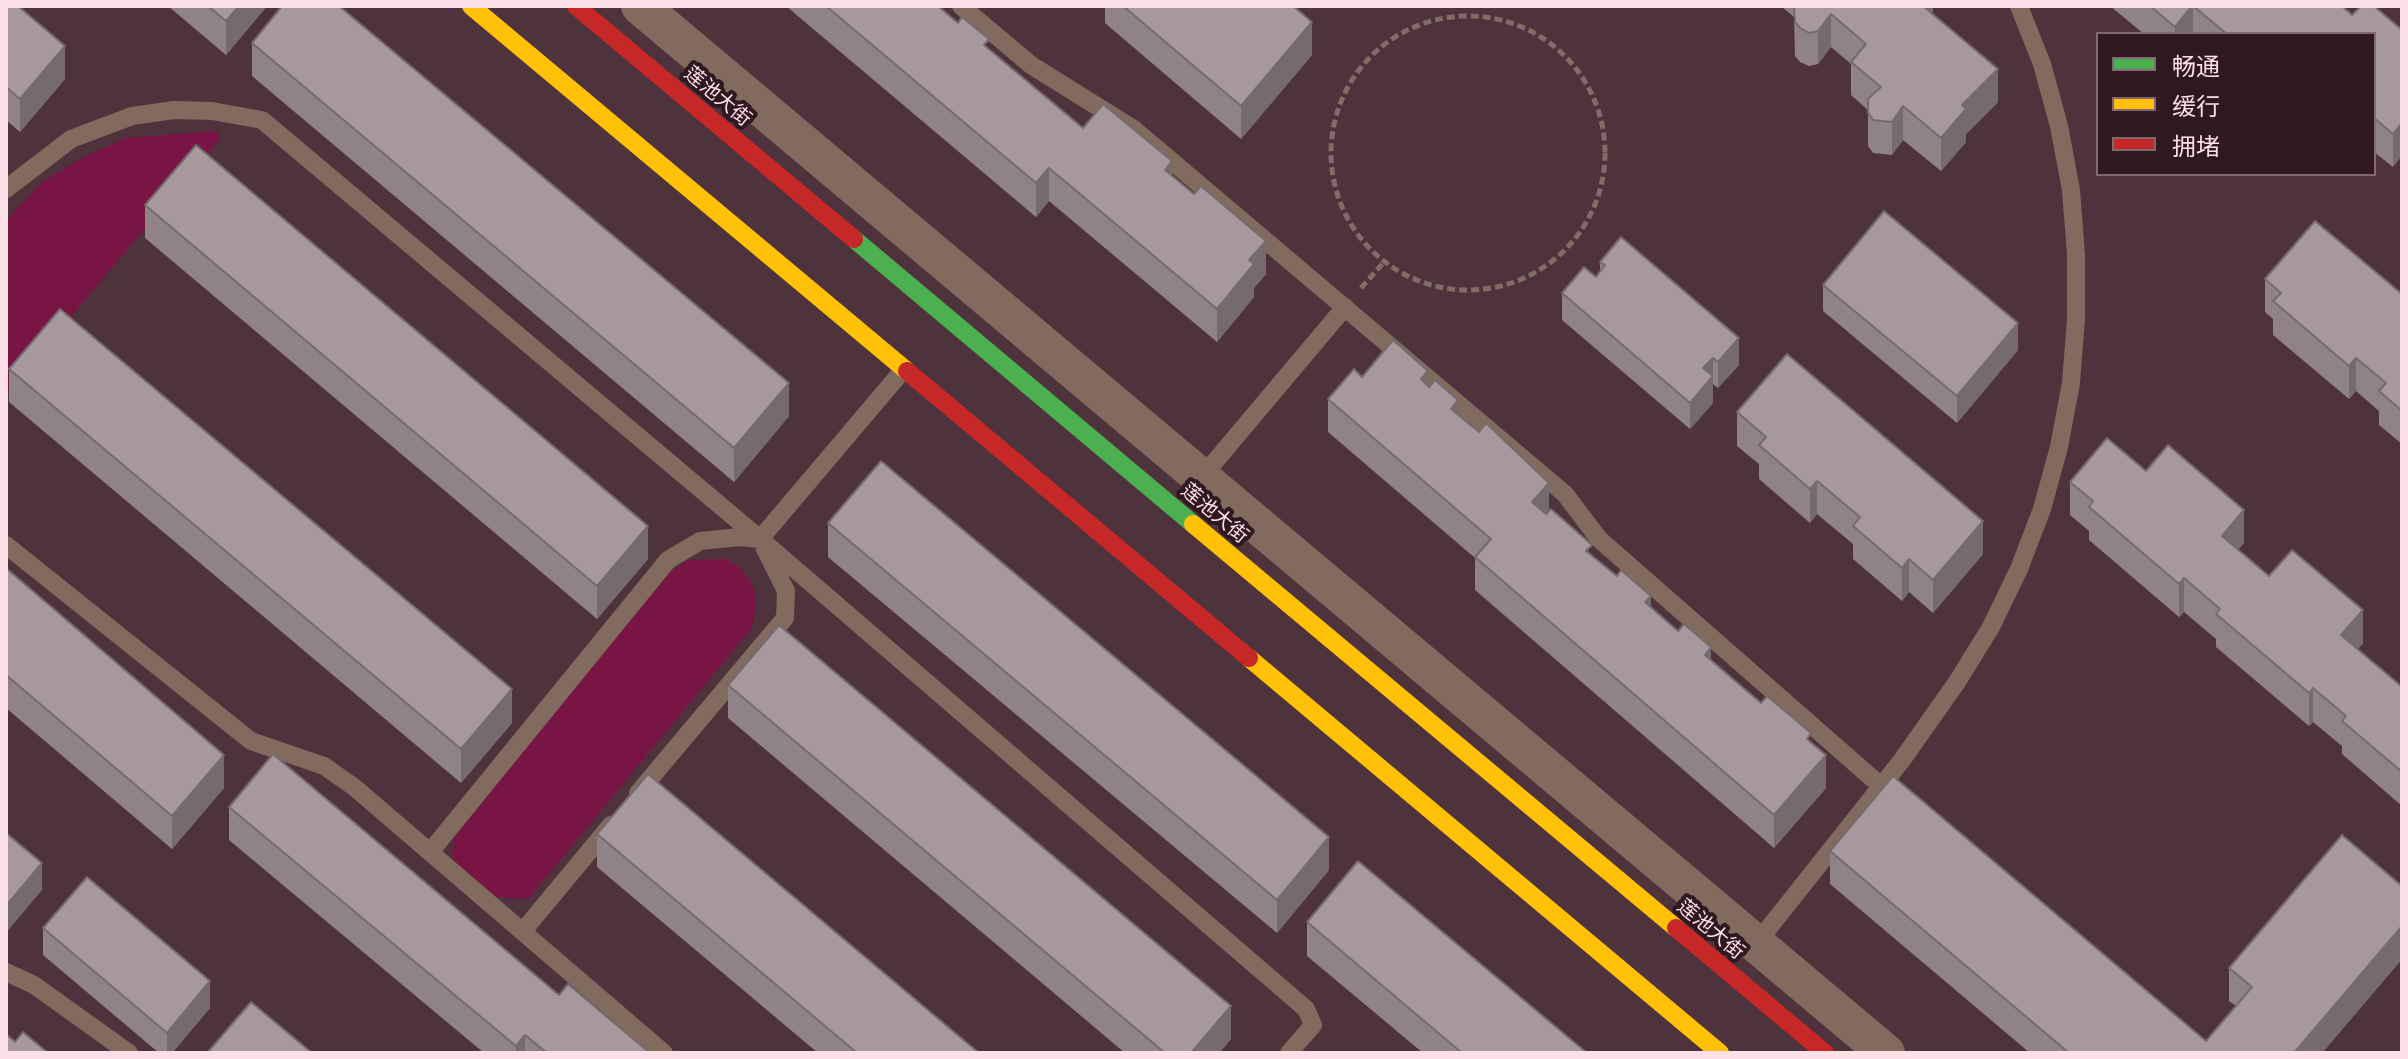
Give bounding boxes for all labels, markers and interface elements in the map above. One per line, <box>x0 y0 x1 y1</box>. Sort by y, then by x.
legend <box>2096 32 2376 176</box>
text: 畅通 <box>2172 51 2220 80</box>
street label: 莲池大街 <box>680 61 756 131</box>
text: 缓行 <box>2172 91 2220 120</box>
text: 拥堵 <box>2172 131 2220 160</box>
street label: 莲池大街 <box>1177 478 1253 548</box>
street label: 莲池大街 <box>1673 894 1749 964</box>

